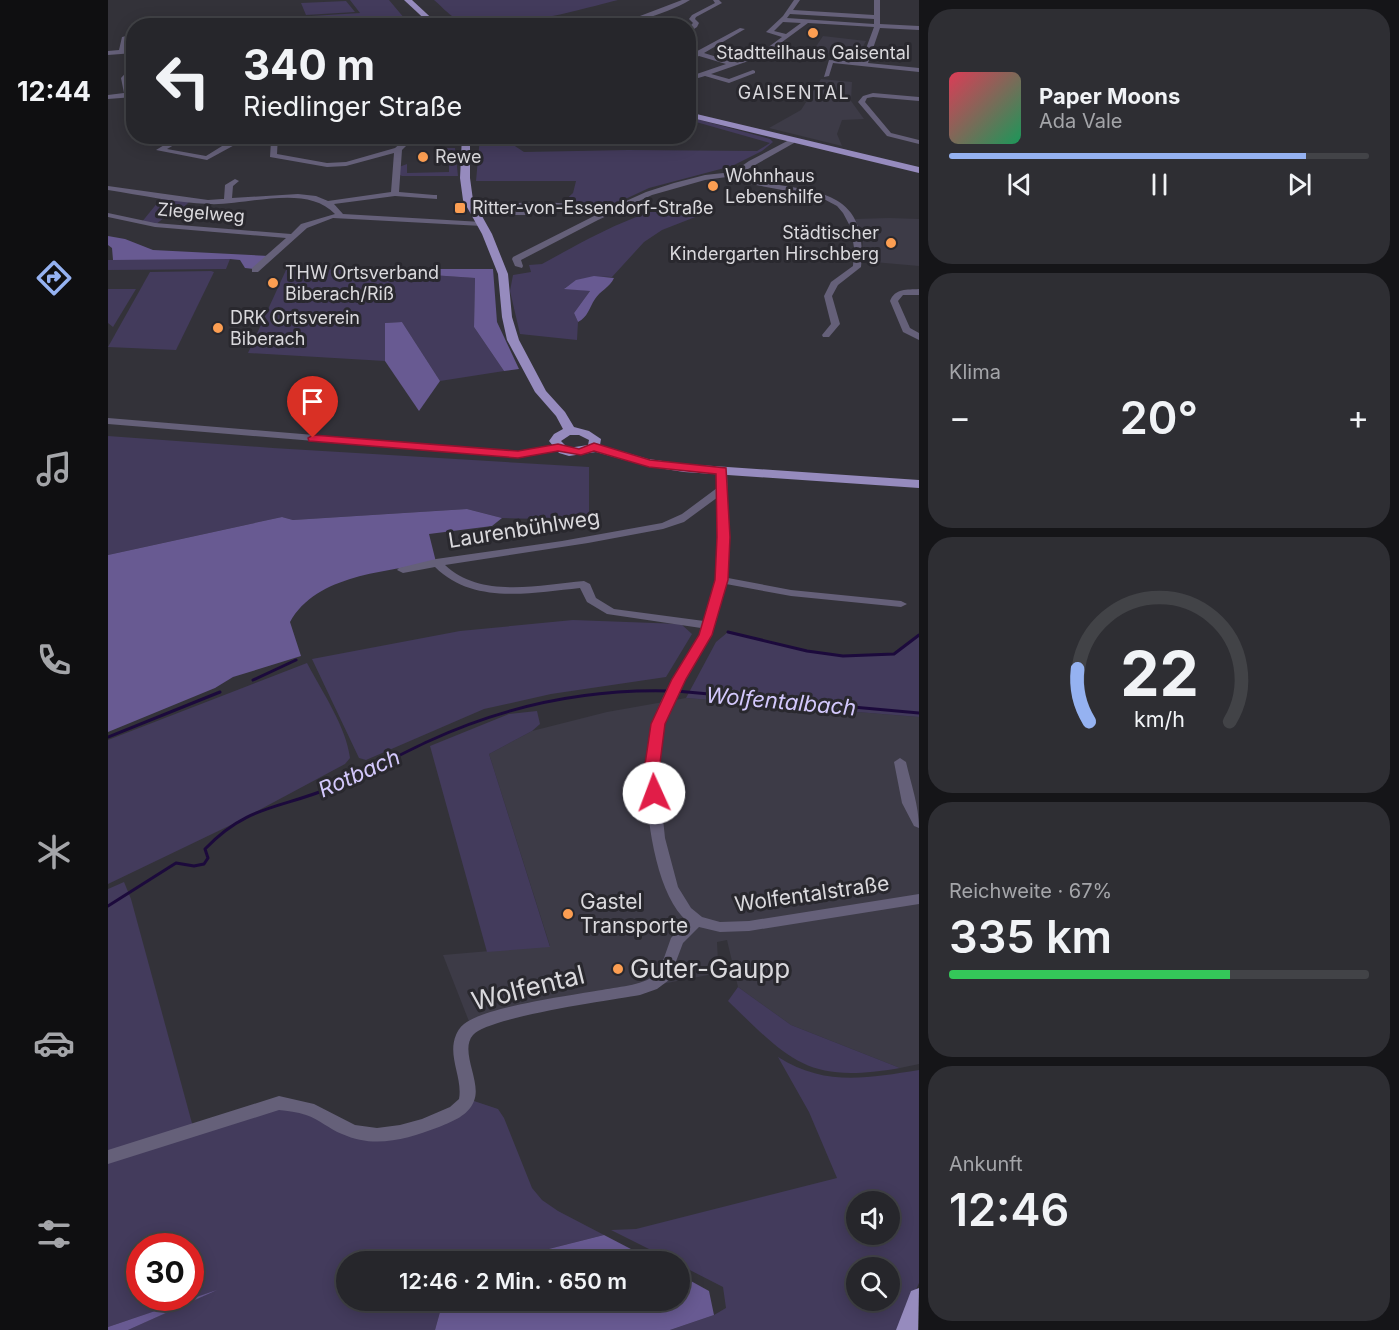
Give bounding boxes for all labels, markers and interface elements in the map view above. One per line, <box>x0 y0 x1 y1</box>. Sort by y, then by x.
marker: Stadtteilhaus Gaisental <box>806 26 820 40</box>
text: 340 m <box>243 39 375 90</box>
icon: left <box>144 42 222 120</box>
place label: Stadtteilhaus Gaisental <box>716 42 910 63</box>
text: 12:44 <box>17 75 91 108</box>
district label: GAISENTAL <box>738 82 850 103</box>
text: Paper Moons <box>1039 83 1180 109</box>
text: Riedlinger Straße <box>243 90 462 123</box>
text: Ada Vale <box>1039 109 1122 133</box>
place label: Rewe <box>435 146 481 167</box>
marker: Rewe <box>416 150 430 164</box>
place label: Wohnhaus Lebenshilfe <box>725 165 823 207</box>
icon: previous <box>1003 168 1036 201</box>
icon: pause <box>1143 168 1176 201</box>
icon: next <box>1283 168 1316 201</box>
marker: Wohnhaus Lebenshilfe <box>706 179 720 193</box>
place label: Ritter-von-Essendorf-Straße <box>472 197 714 218</box>
street label: Ziegelweg <box>156 198 246 227</box>
marker: Ritter-von-Essendorf-Straße <box>453 201 467 215</box>
place label: Städtischer Kindergarten Hirschberg <box>670 222 879 264</box>
marker: Städtischer Kindergarten Hirschberg <box>884 236 898 250</box>
icon: directions <box>33 257 75 299</box>
place label: THW Ortsverband Biberach/Riß <box>285 262 439 304</box>
marker: THW Ortsverband Biberach/Riß <box>266 276 280 290</box>
place label: DRK Ortsverein Biberach <box>230 307 360 349</box>
marker: DRK Ortsverein Biberach <box>211 321 225 335</box>
text: Klima <box>949 360 1001 384</box>
pin <box>287 376 338 438</box>
icon: arrive <box>296 385 329 418</box>
text: 20° <box>1120 390 1198 445</box>
text: − <box>949 397 971 437</box>
text: + <box>1347 397 1369 437</box>
icon: music <box>33 448 75 490</box>
street label: Laurenbühlweg <box>446 504 601 553</box>
text: 22 <box>1120 636 1198 711</box>
icon: phone <box>33 639 75 681</box>
water label: Wolfentalbach <box>705 681 857 721</box>
text: km/h <box>1134 706 1184 732</box>
water label: Rotbach <box>314 743 404 803</box>
position arrow <box>622 761 686 825</box>
icon: climate <box>33 831 75 873</box>
street label: Wolfentalstraße <box>733 870 891 917</box>
text: Reichweite · 67% <box>949 879 1112 903</box>
place label: Gastel Transporte <box>580 889 688 938</box>
marker: Gastel Transporte <box>561 907 575 921</box>
text: 335 km <box>949 909 1112 964</box>
place label: Guter-Gaupp <box>630 953 790 984</box>
street label: Wolfental <box>468 959 587 1016</box>
marker: Guter-Gaupp <box>611 962 625 976</box>
icon: car <box>33 1022 75 1064</box>
text: Ankunft <box>949 1152 1023 1176</box>
text: 12:46 <box>949 1182 1069 1237</box>
map controls <box>846 1191 900 1311</box>
button: sound <box>846 1191 900 1245</box>
icon: filters <box>33 1213 75 1255</box>
speed limit sign: 30 <box>126 1233 204 1311</box>
button: search <box>846 1257 900 1311</box>
text: 12:46 · 2 Min. · 650 m <box>399 1268 627 1294</box>

